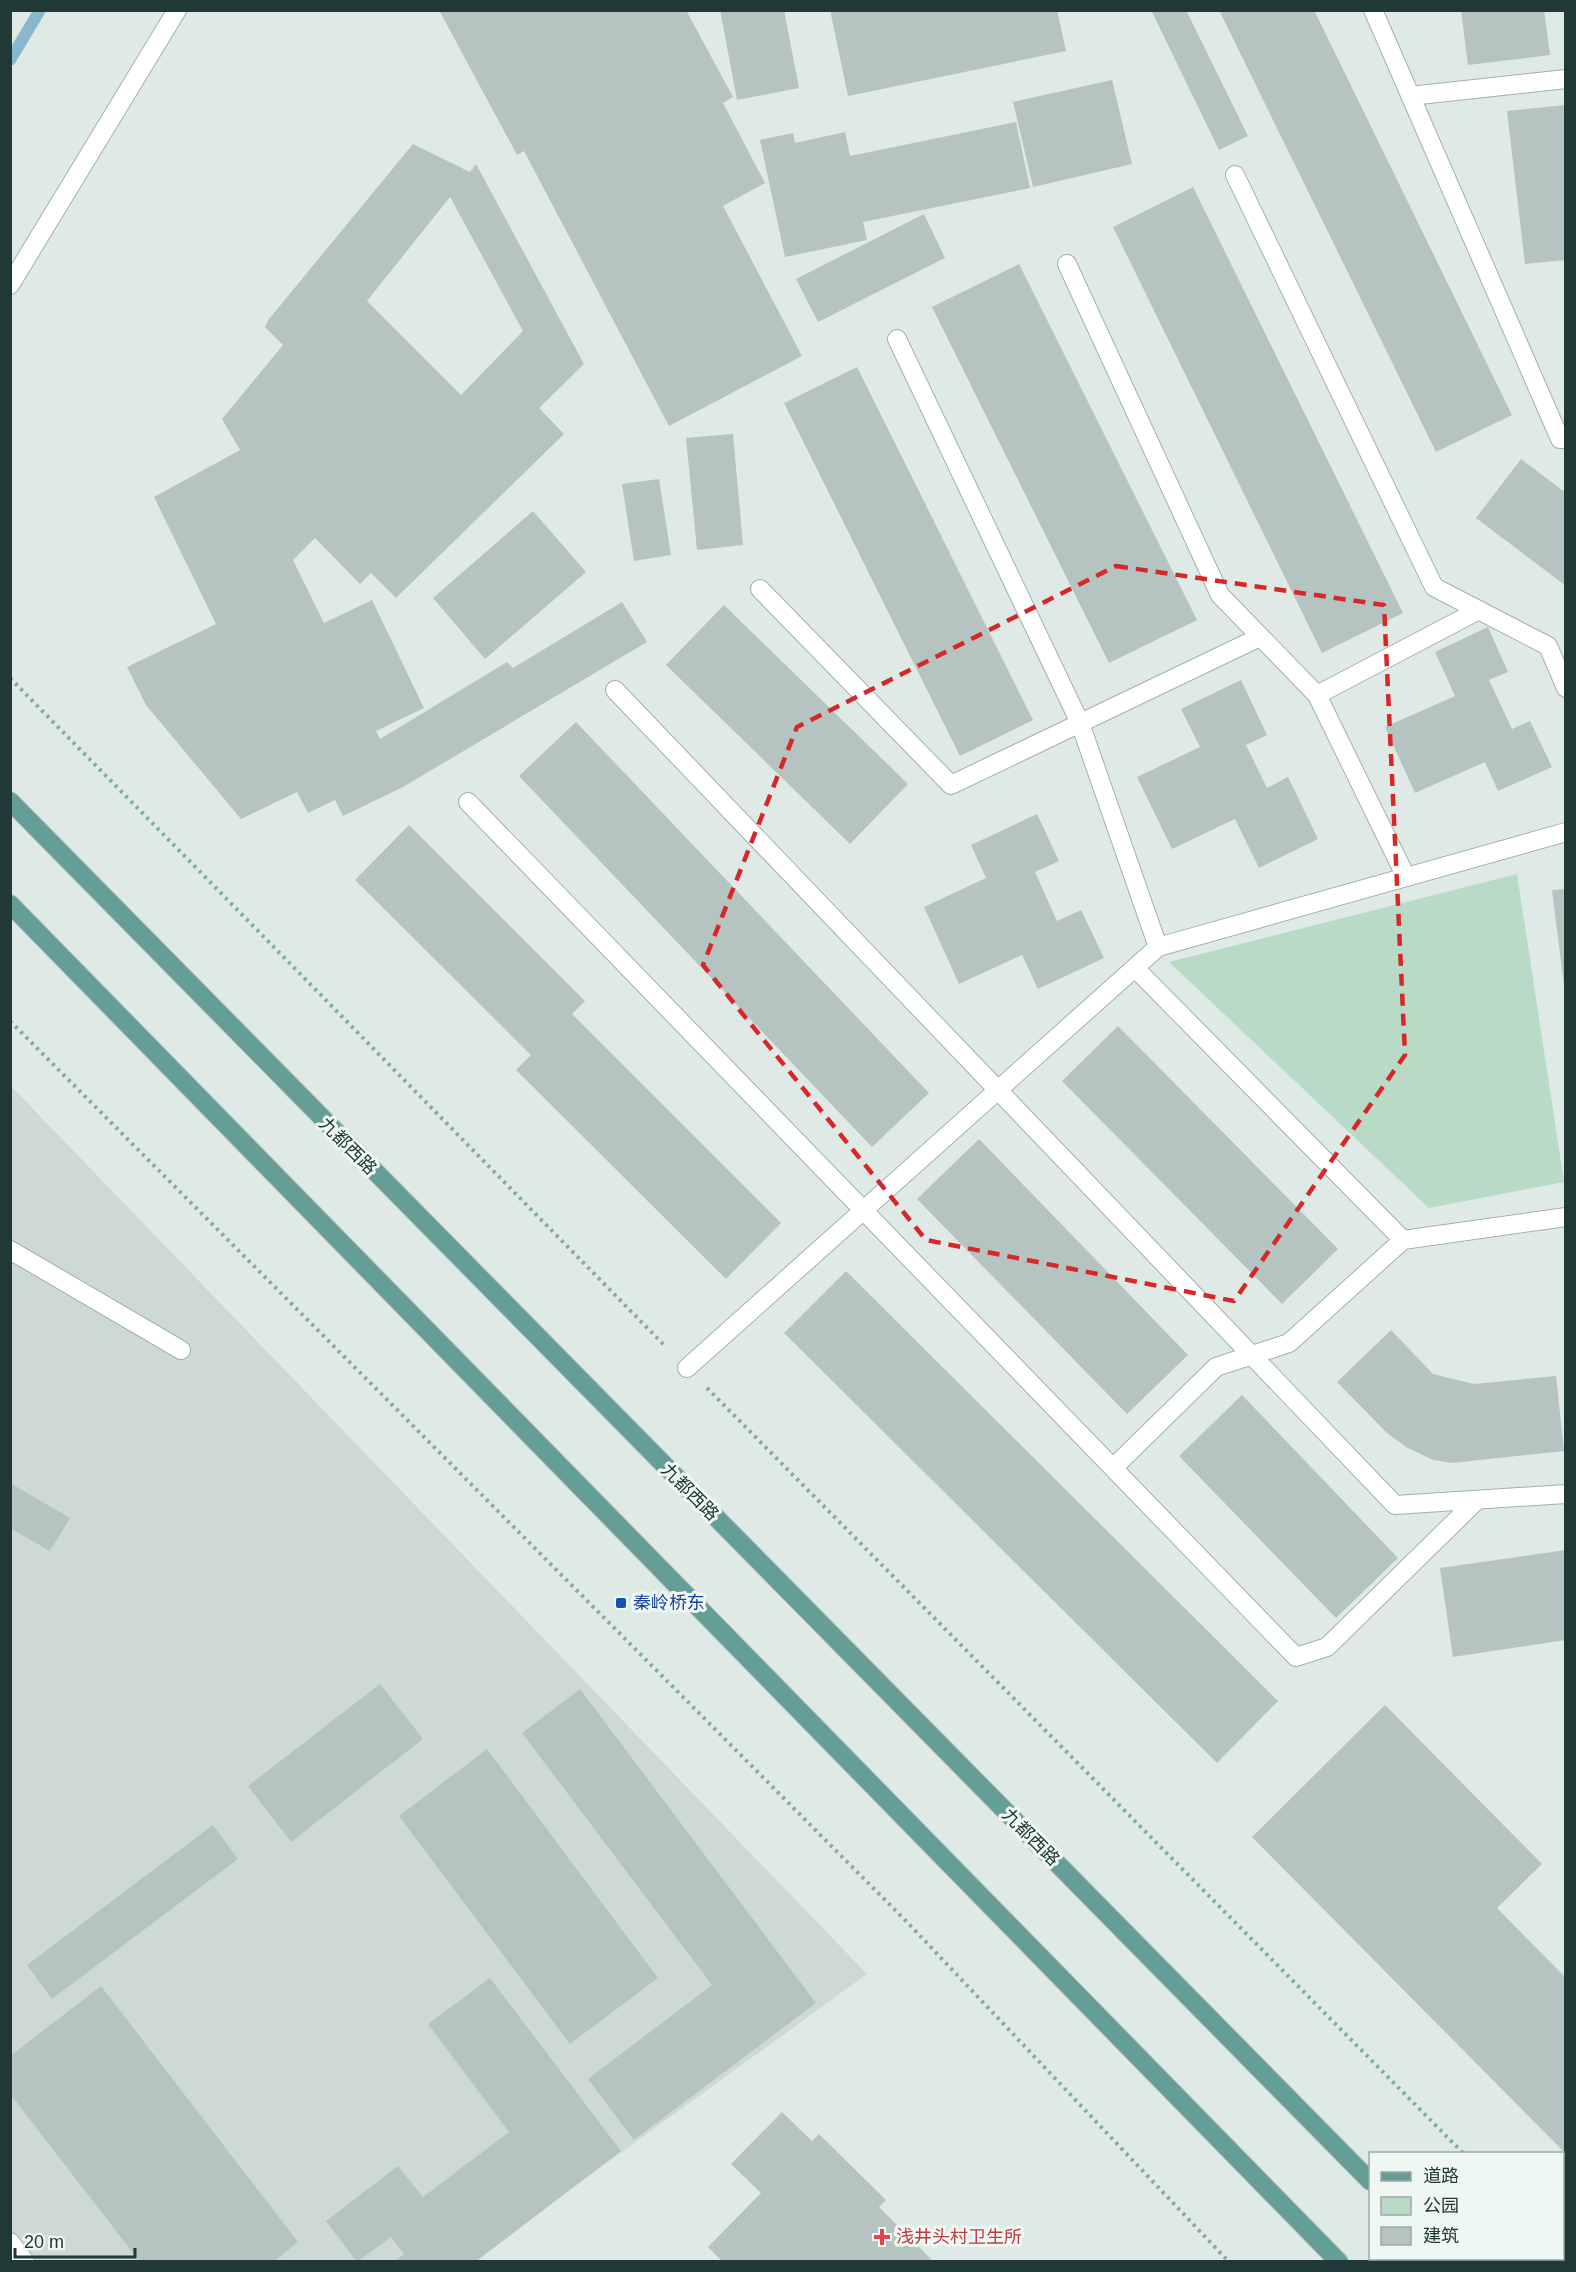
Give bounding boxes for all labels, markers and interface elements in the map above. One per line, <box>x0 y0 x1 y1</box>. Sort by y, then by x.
street label: 九都西路 <box>315 1113 381 1179</box>
street label: 九都西路 <box>657 1459 723 1525</box>
place label: 秦岭桥东 <box>633 1593 705 1613</box>
marker: 秦岭桥东 <box>614 1596 628 1610</box>
street label: 九都西路 <box>998 1804 1064 1870</box>
legend <box>1369 2152 1564 2260</box>
text: 道路 <box>1423 2166 1459 2186</box>
text: 公园 <box>1423 2196 1459 2216</box>
scale bar <box>15 2221 135 2259</box>
text: 建筑 <box>1423 2226 1459 2246</box>
place label: 浅井头村卫生所 <box>896 2227 1022 2247</box>
marker: 浅井头村卫生所 <box>873 2228 891 2246</box>
text: 20 m <box>24 2232 64 2252</box>

